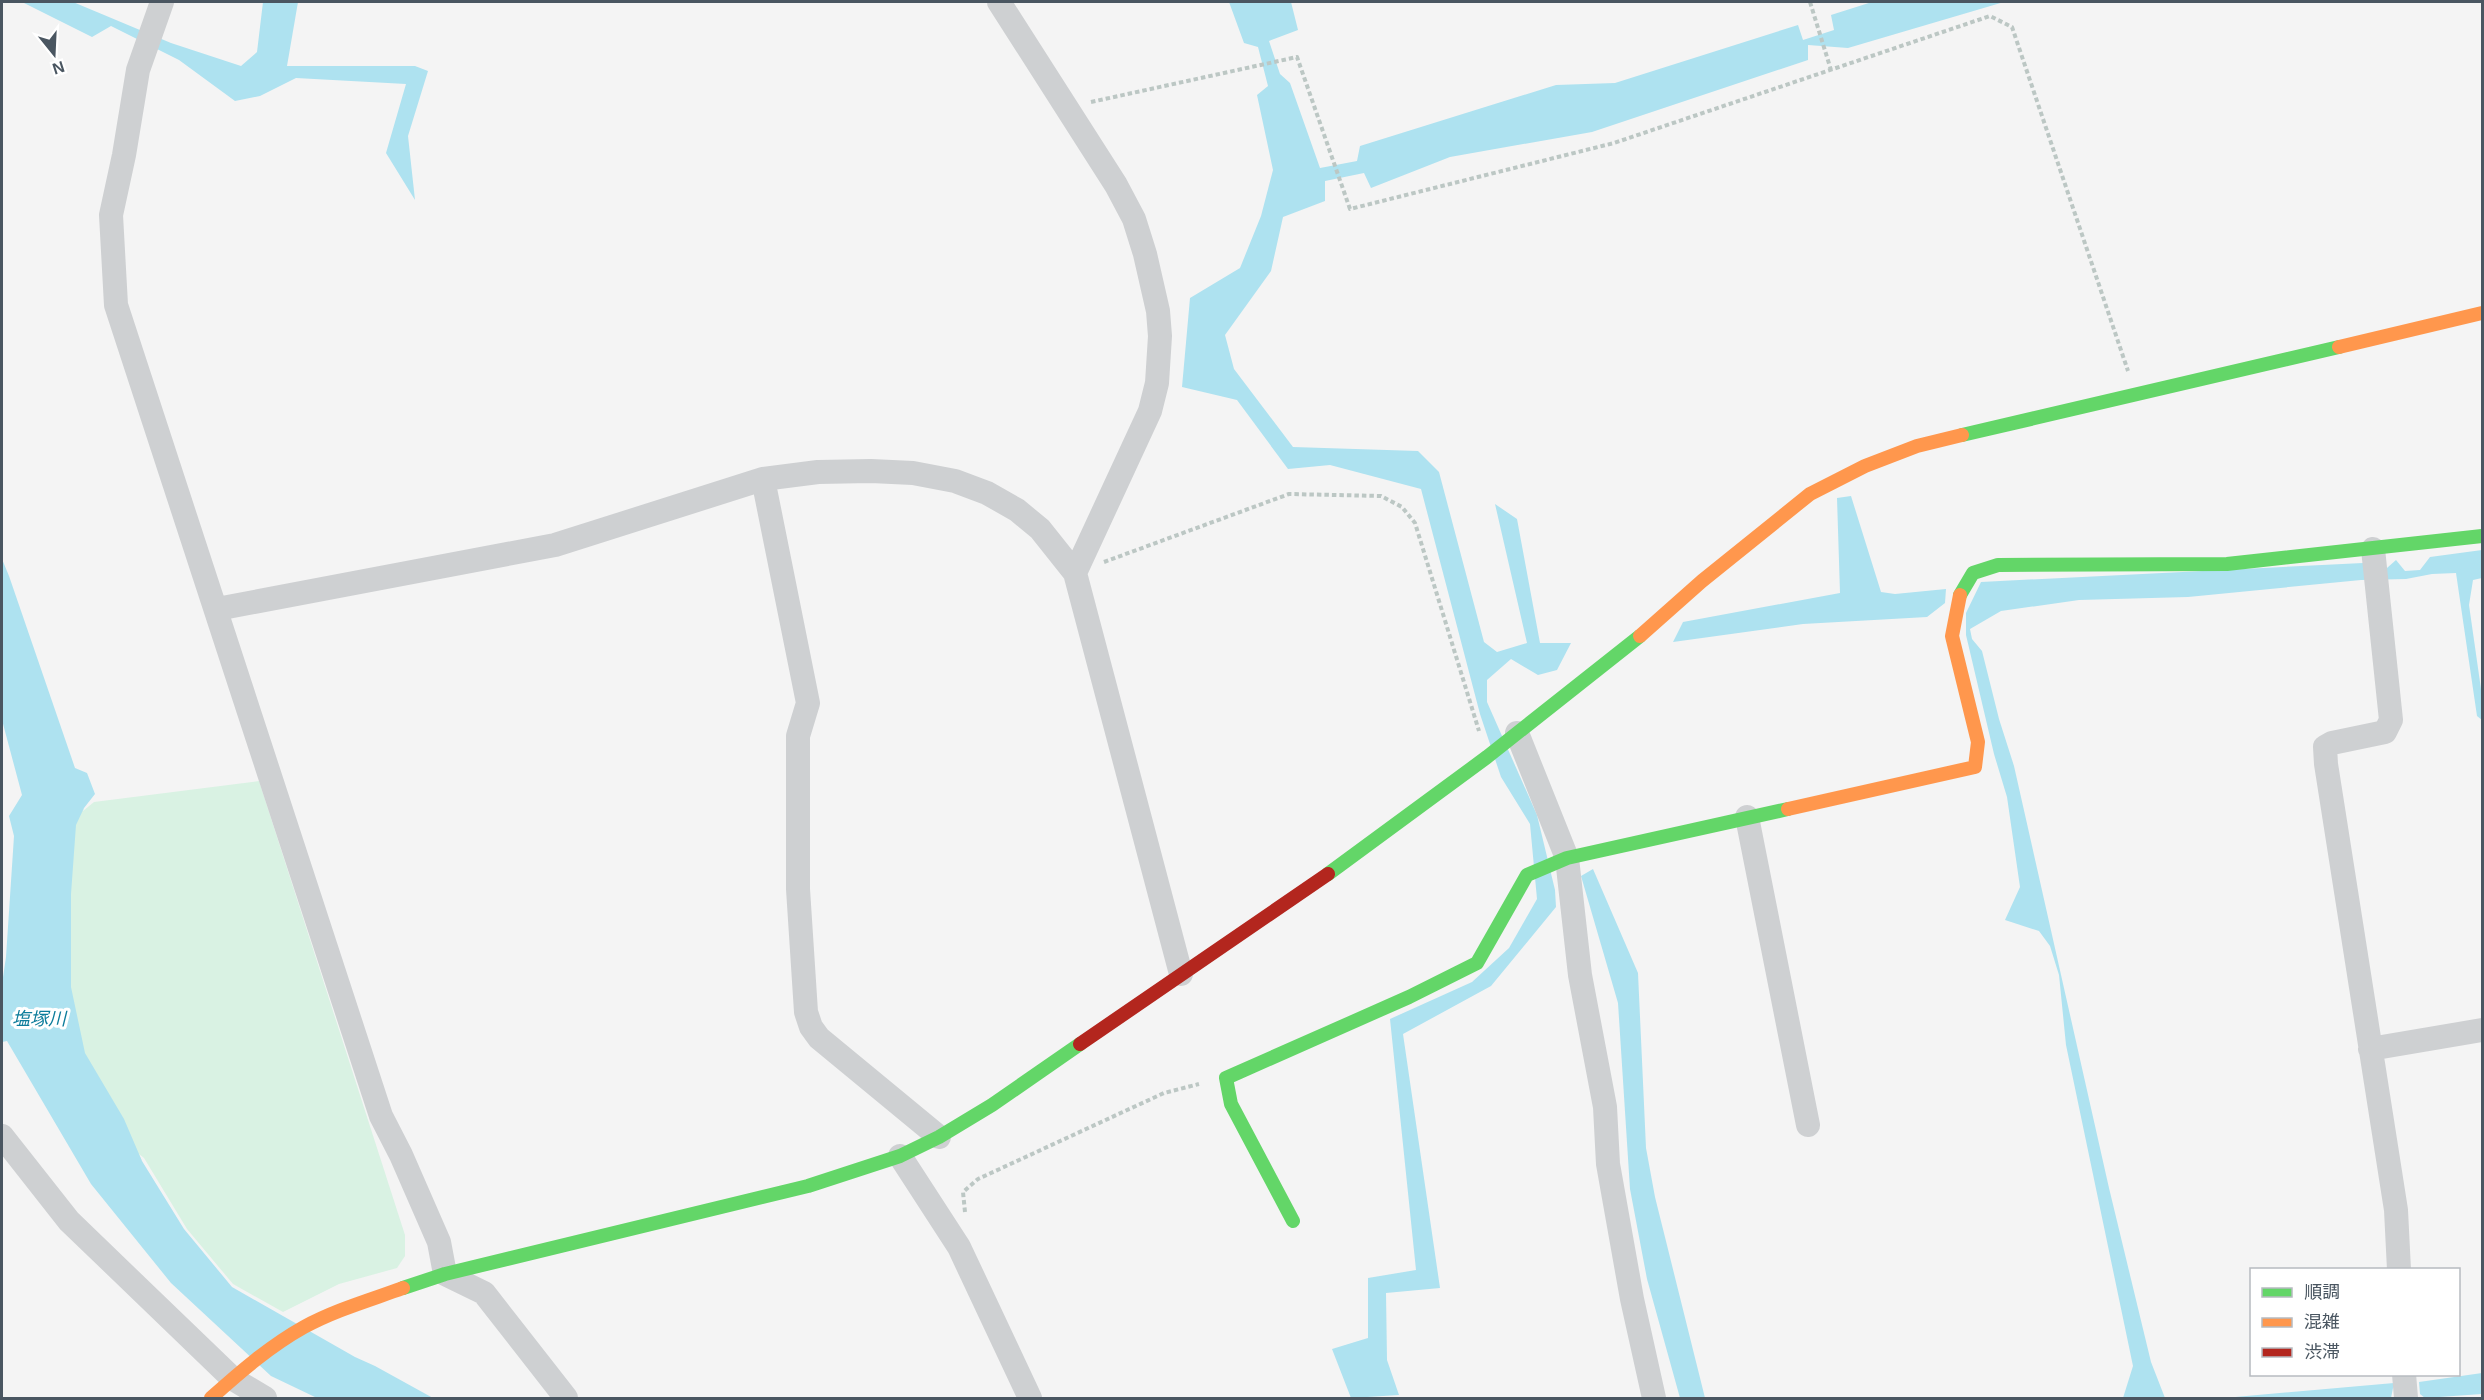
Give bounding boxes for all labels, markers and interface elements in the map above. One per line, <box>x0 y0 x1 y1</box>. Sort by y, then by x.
north arrow <box>24 24 84 84</box>
text: N <box>50 58 67 78</box>
water label: 塩塚川 <box>12 1009 68 1029</box>
legend <box>2250 1268 2460 1376</box>
text: 順調 <box>2304 1282 2340 1302</box>
text: 混雑 <box>2304 1312 2340 1332</box>
text: 渋滞 <box>2304 1342 2340 1362</box>

